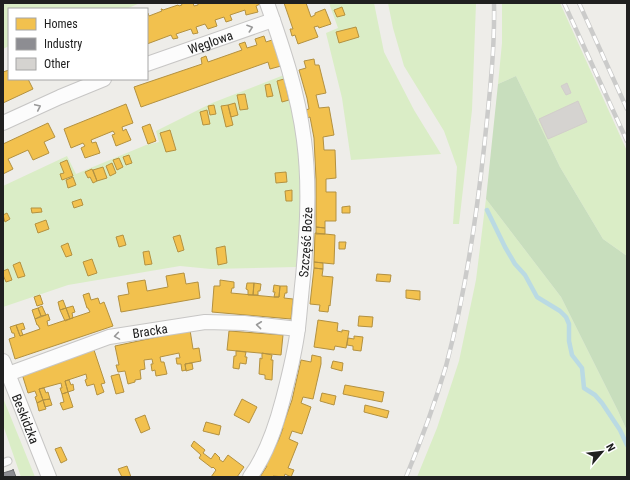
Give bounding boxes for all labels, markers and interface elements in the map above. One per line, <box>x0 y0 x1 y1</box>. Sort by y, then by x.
legend <box>8 8 148 80</box>
text: Homes <box>44 17 78 31</box>
one-way arrow <box>246 24 253 33</box>
street label: Węglowa <box>186 28 235 57</box>
text: Industry <box>44 37 82 51</box>
text: Other <box>44 57 70 71</box>
one-way arrow <box>34 104 42 112</box>
street label: Szczęść Boże <box>296 207 315 278</box>
street label: Bracka <box>131 321 169 341</box>
one-way arrow <box>256 321 262 330</box>
one-way arrow <box>113 331 120 340</box>
street label: Beskidzka <box>9 392 42 446</box>
north arrow <box>582 432 622 472</box>
text: N <box>603 442 618 454</box>

